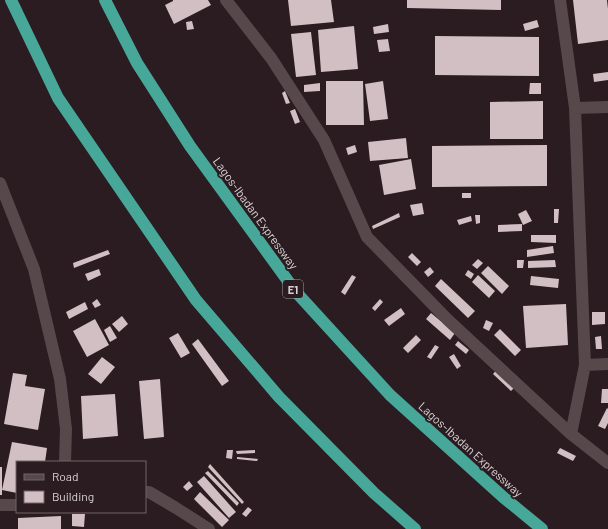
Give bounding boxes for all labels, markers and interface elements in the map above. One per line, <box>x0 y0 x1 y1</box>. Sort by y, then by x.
street label: Lagos-Ibadan Expressway <box>211 154 302 272</box>
road number: E1 <box>283 280 303 298</box>
street label: Lagos-Ibadan Expressway <box>416 399 526 500</box>
legend <box>16 461 146 513</box>
text: Road <box>52 469 79 483</box>
text: Building <box>52 489 94 503</box>

